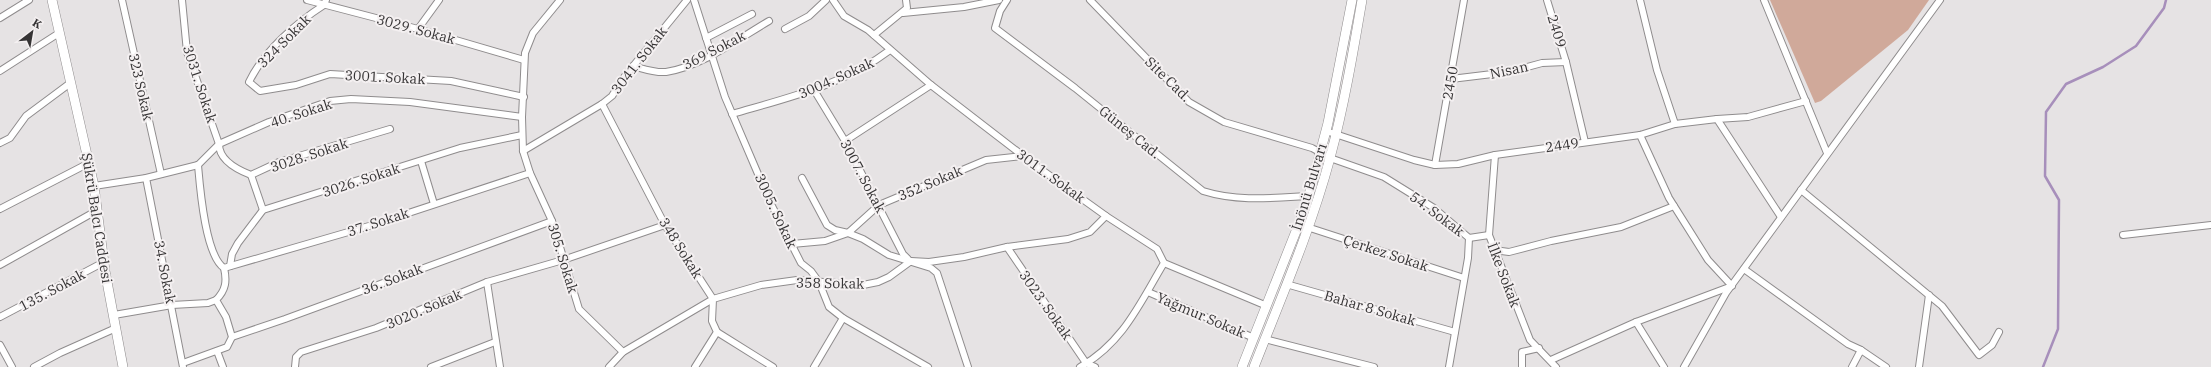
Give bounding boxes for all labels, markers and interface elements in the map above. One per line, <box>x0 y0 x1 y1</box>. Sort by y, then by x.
street label: 324 Sokak <box>253 10 315 72</box>
street label: 3029. Sokak <box>375 10 458 48</box>
north arrow <box>12 12 52 52</box>
street label: 2409 <box>1543 12 1571 50</box>
text: K <box>30 15 45 32</box>
street label: 3041. Sokak <box>607 22 671 97</box>
street label: 369 Sokak <box>679 26 749 74</box>
street label: 3031. Sokak <box>179 43 221 126</box>
street label: 323 Sokak <box>125 52 158 123</box>
street label: 3004. Sokak <box>795 53 877 103</box>
street label: Site Cad. <box>1141 53 1195 105</box>
street label: Nisan <box>1488 57 1530 83</box>
street label: 2450 <box>1438 65 1462 101</box>
street label: 3001. Sokak <box>344 66 427 88</box>
street label: 40. Sokak <box>268 94 335 131</box>
street label: Güneş Cad. <box>1095 102 1165 162</box>
street label: 3028. Sokak <box>268 134 351 176</box>
street label: 2449 <box>1544 134 1580 156</box>
street label: 3007. Sokak <box>836 136 890 217</box>
street label: İnönü Bulvarı <box>1287 141 1331 233</box>
street label: 3011. Sokak <box>1013 145 1090 207</box>
street label: Şükrü Balcı Caddesi <box>78 151 116 285</box>
street label: 3026. Sokak <box>320 159 403 201</box>
street label: 352 Sokak <box>895 161 966 205</box>
street label: 3005. Sokak <box>751 171 802 252</box>
street label: 54. Sokak <box>1406 188 1469 241</box>
street label: 37. Sokak <box>345 203 412 240</box>
street label: 348 Sokak <box>655 214 707 283</box>
street label: 305. Sokak <box>544 221 582 296</box>
street label: Çerkez Sokak <box>1341 231 1432 275</box>
street label: 34. Sokak <box>150 239 180 306</box>
street label: İlke Sokak <box>1483 240 1525 311</box>
street label: 36. Sokak <box>359 259 426 299</box>
street label: 135. Sokak <box>16 265 89 315</box>
street label: 3023. Sokak <box>1015 267 1077 344</box>
street label: 358 Sokak <box>796 273 865 293</box>
street label: 3020. Sokak <box>383 285 465 333</box>
street label: Bahar 8 Sokak <box>1322 286 1419 330</box>
street label: Yağmur Sokak <box>1154 288 1249 342</box>

